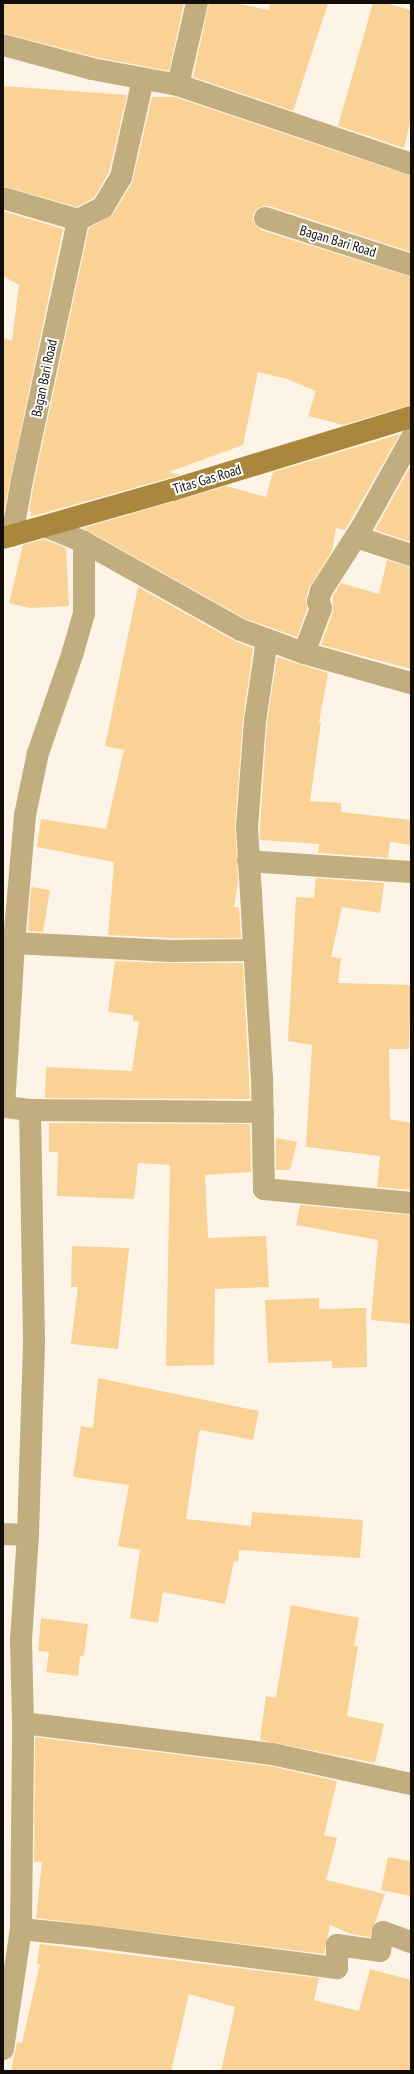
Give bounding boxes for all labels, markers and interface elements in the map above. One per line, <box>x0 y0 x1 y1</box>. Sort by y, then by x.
street label: Bagan Bari Road <box>298 221 378 261</box>
street label: Bagan Bari Road <box>28 338 60 418</box>
street label: Titas Gas Road <box>171 461 243 497</box>

